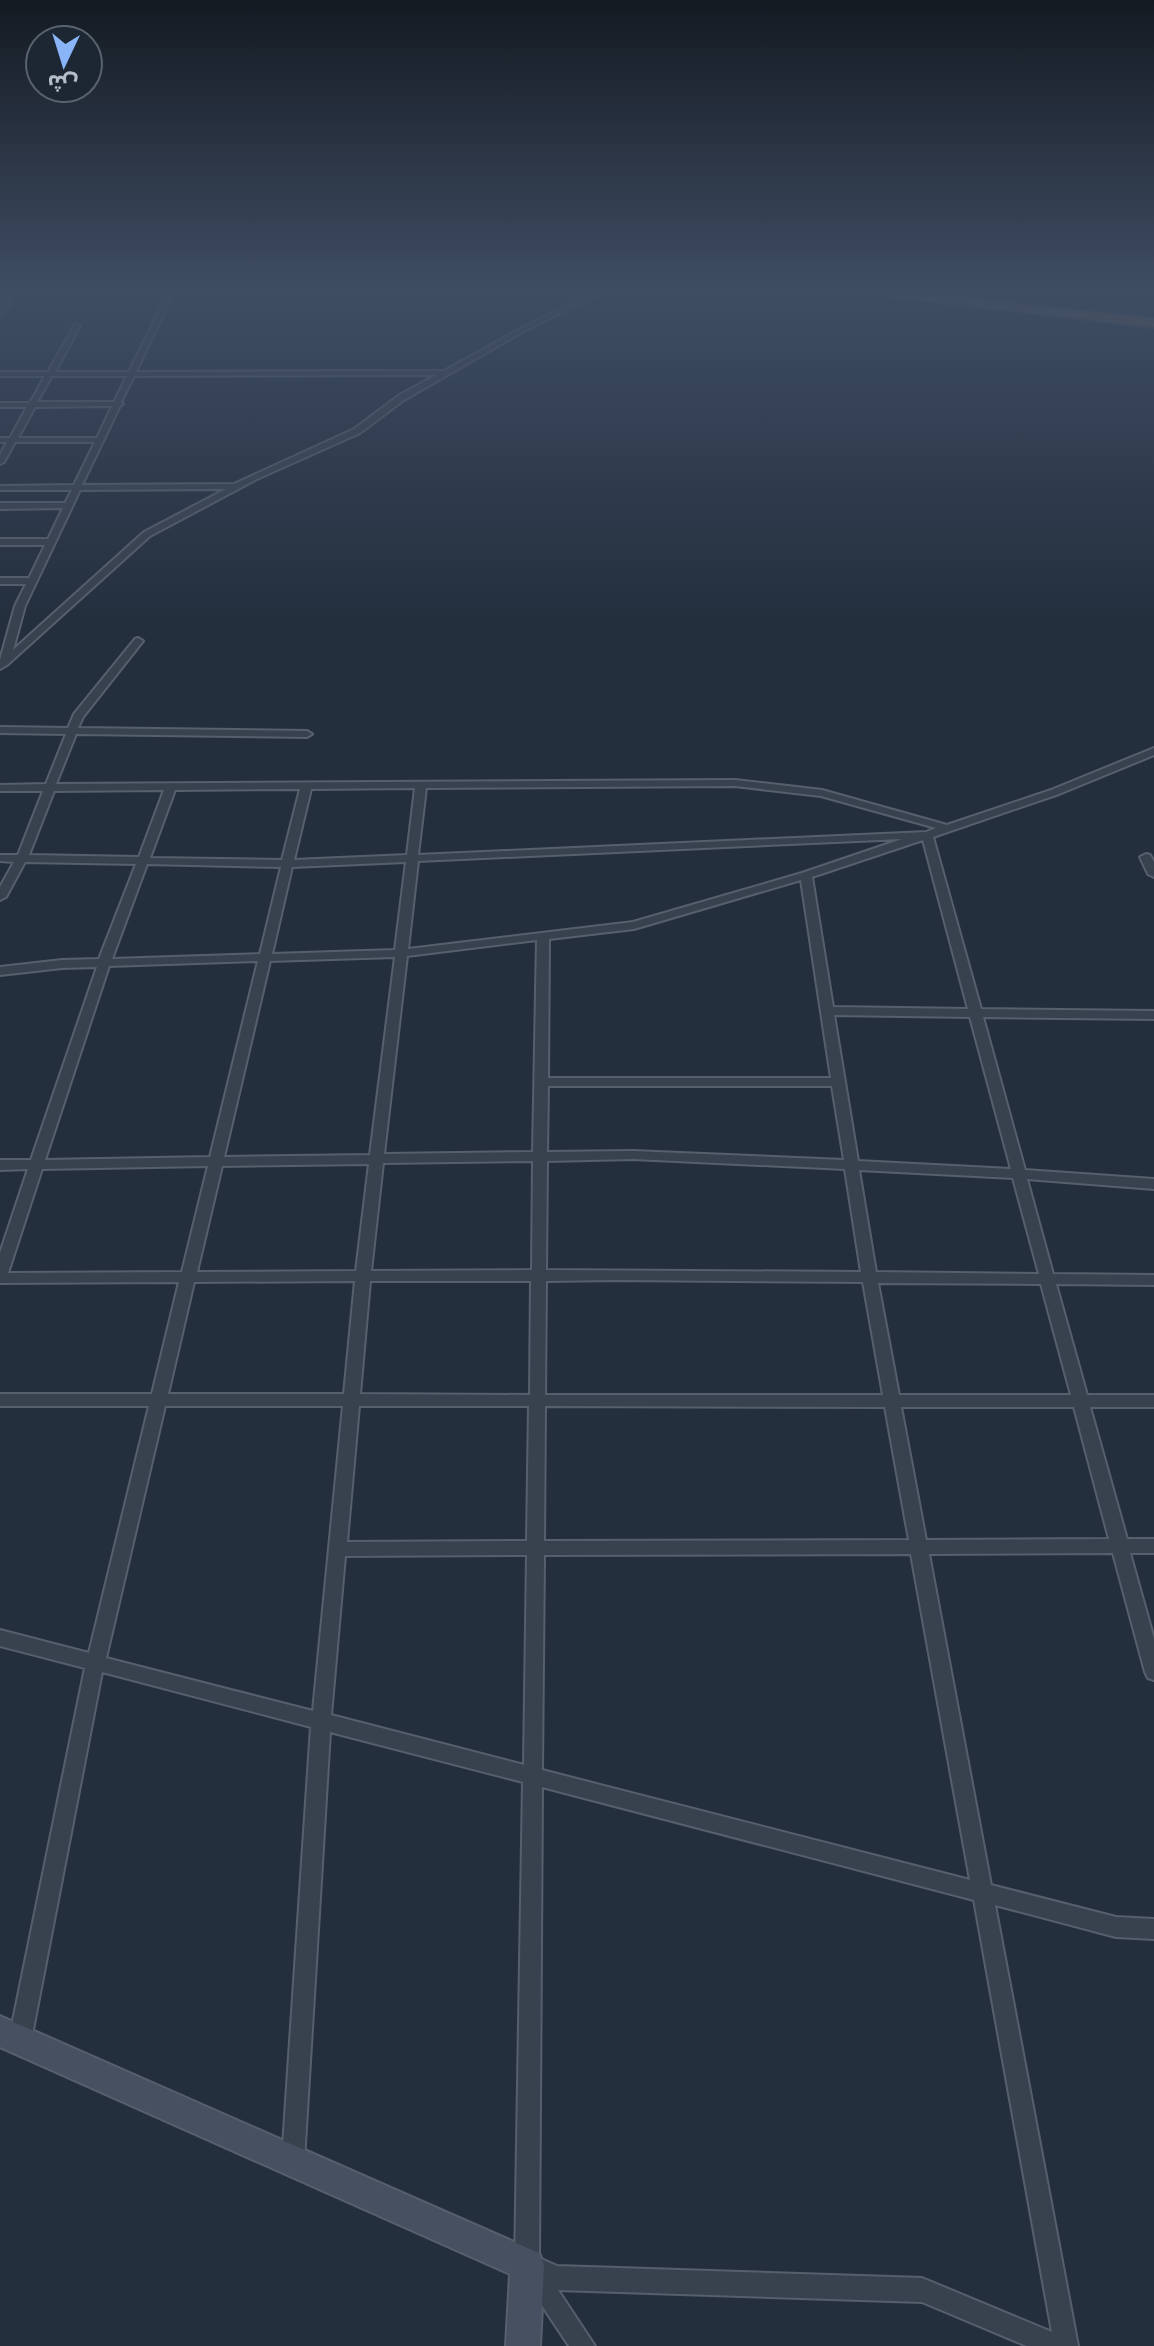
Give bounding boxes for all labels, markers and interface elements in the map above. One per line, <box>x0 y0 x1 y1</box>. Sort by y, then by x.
north arrow <box>24 24 104 104</box>
text: ش <box>47 68 79 100</box>

